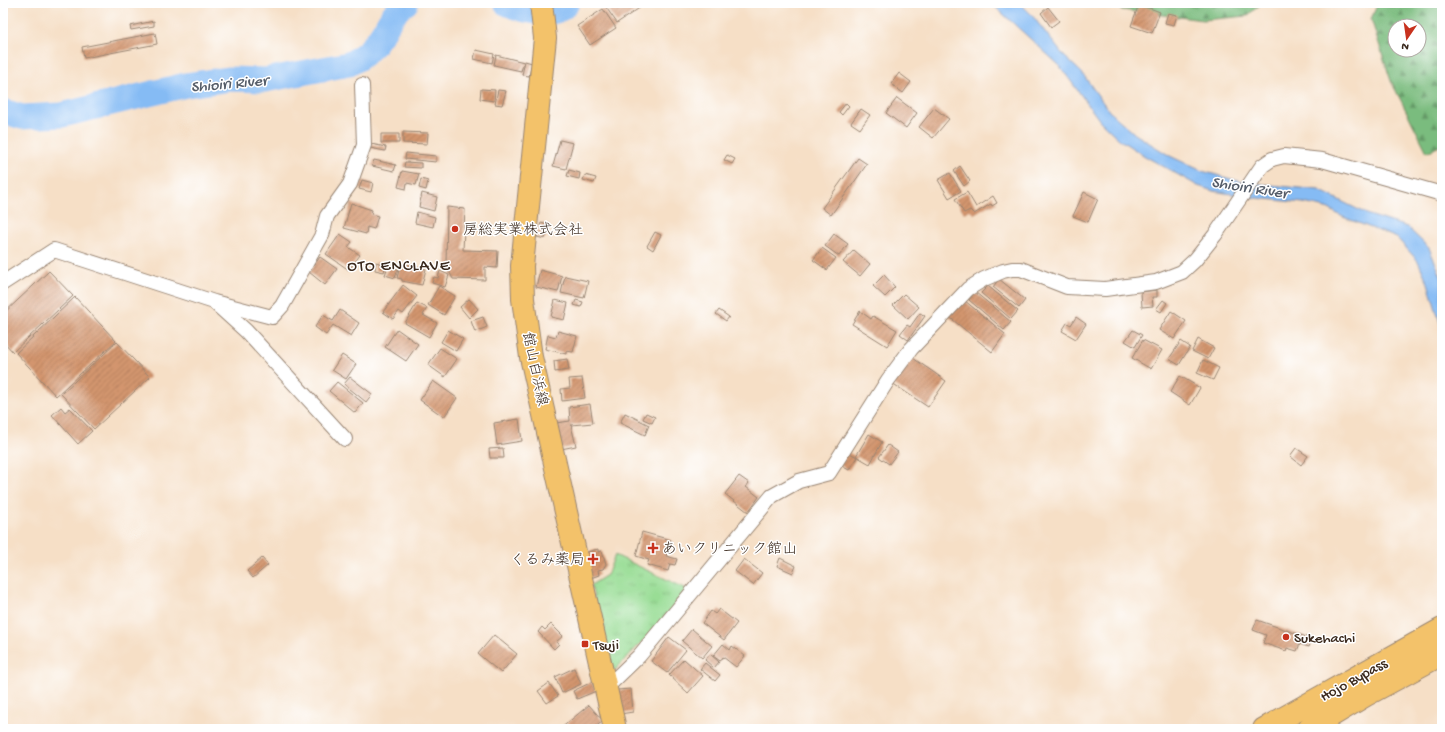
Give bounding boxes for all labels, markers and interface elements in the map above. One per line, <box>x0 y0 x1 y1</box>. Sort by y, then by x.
north arrow <box>1387 18 1427 58</box>
text: N <box>1400 39 1410 52</box>
water label: Shioiri River <box>190 72 272 98</box>
water label: Shioiri River <box>1210 174 1292 205</box>
place label: 房総実業株式会社 <box>463 221 583 240</box>
marker: 房総実業株式会社 <box>450 224 460 234</box>
district label: OTO ENCLAVE <box>347 258 451 277</box>
street label: 館山白浜線 <box>517 331 552 408</box>
place label: あいクリニック館山 <box>662 541 797 559</box>
marker: あいクリニック館山 <box>647 542 659 554</box>
place label: くるみ薬局 <box>510 551 585 570</box>
marker: くるみ薬局 <box>588 554 598 564</box>
place label: Sukehachi <box>1294 630 1355 648</box>
marker: Sukehachi <box>1281 632 1291 642</box>
place label: Tsuji <box>592 637 619 655</box>
marker: Tsuji <box>580 639 590 649</box>
street label: Hojo Bypass <box>1317 655 1391 707</box>

